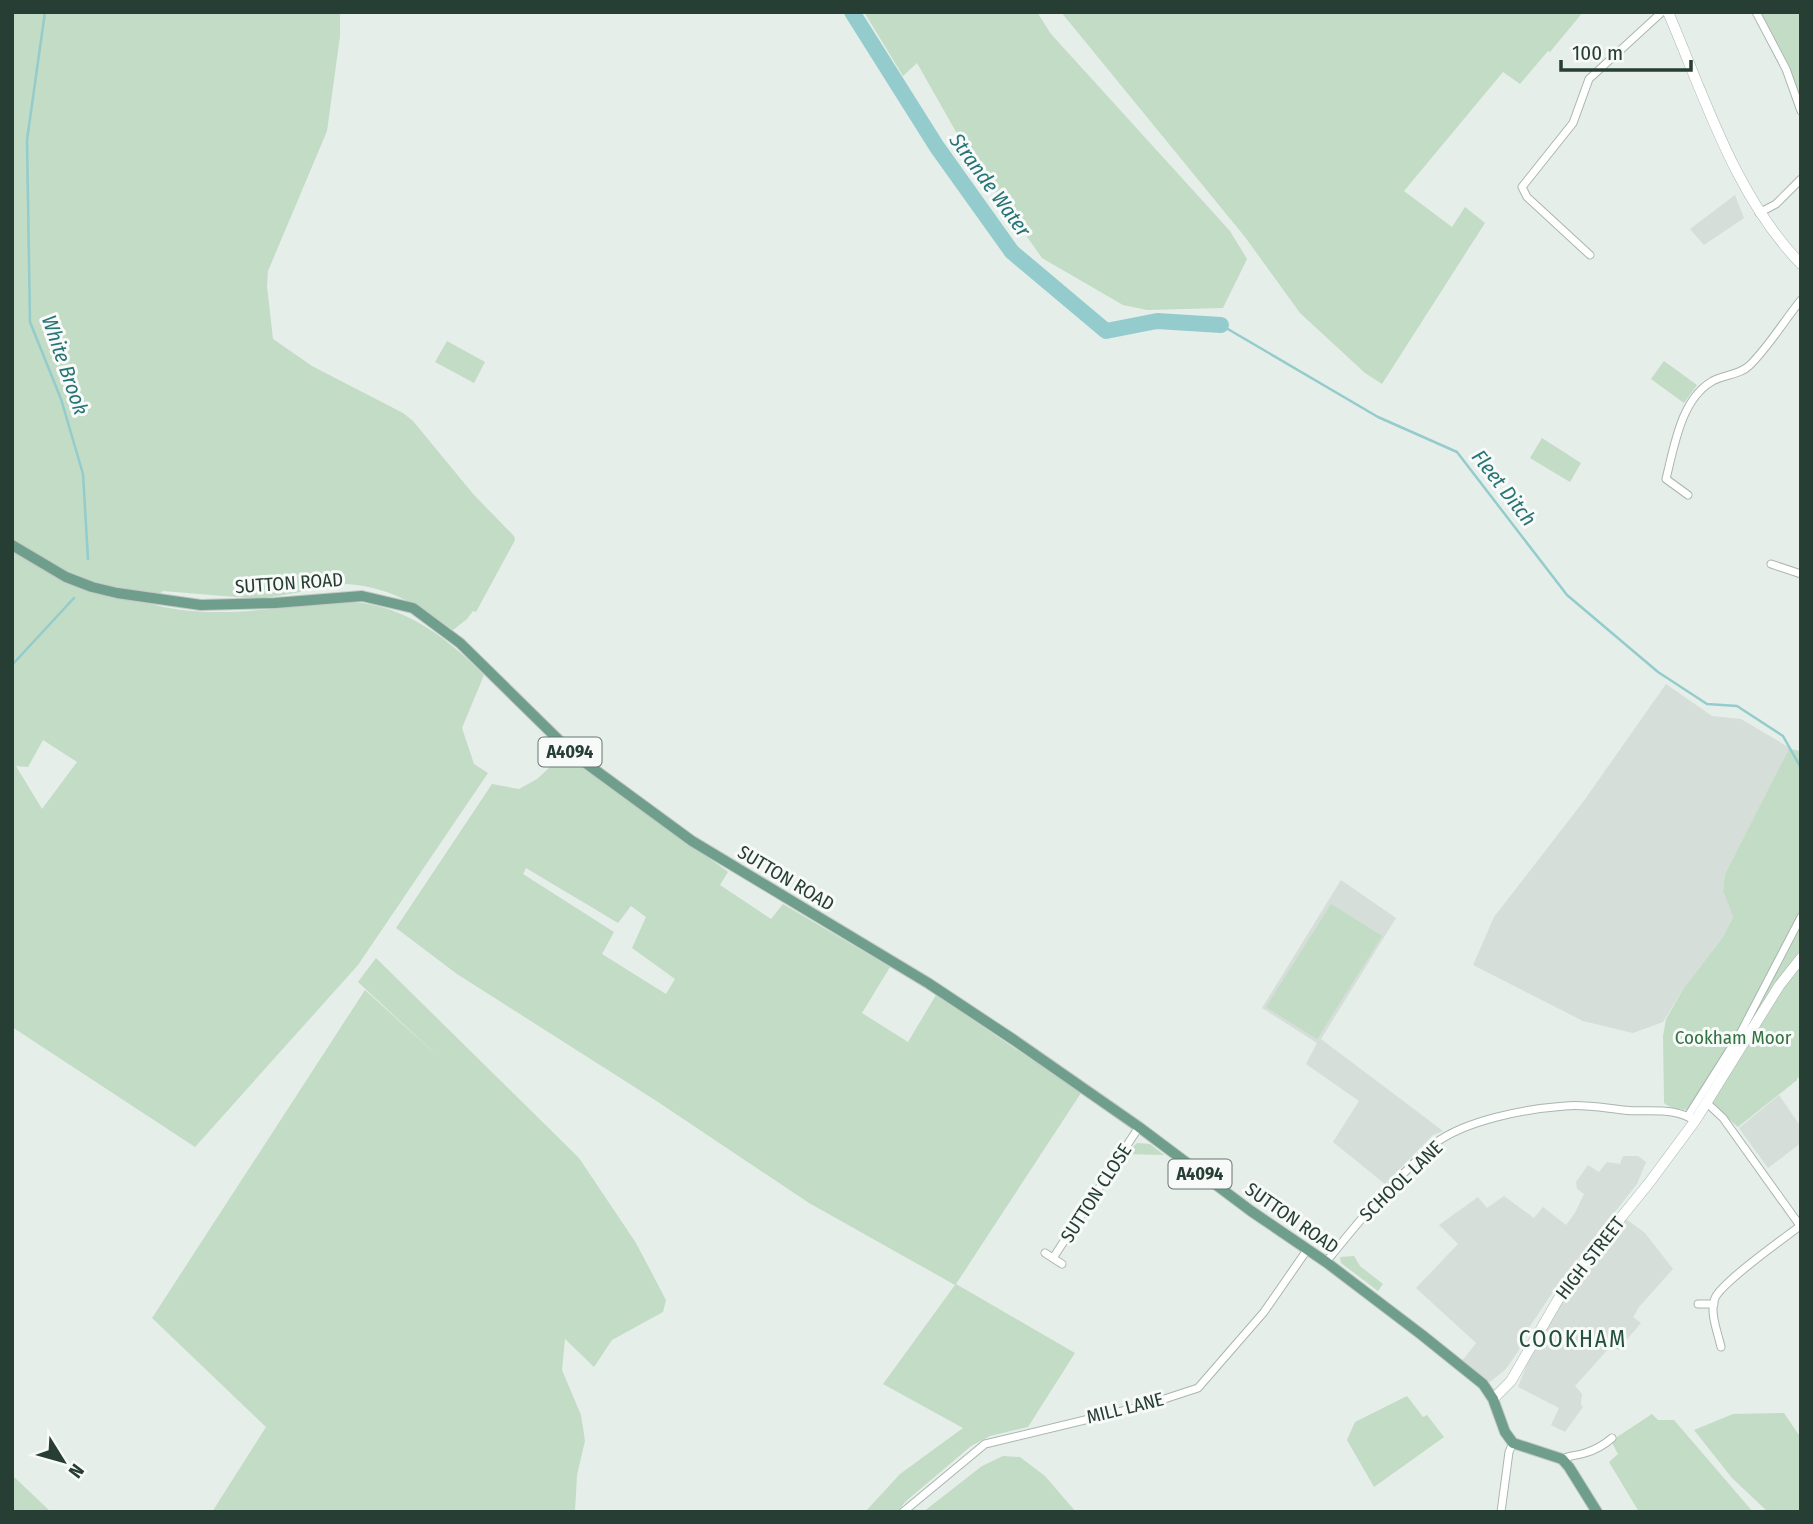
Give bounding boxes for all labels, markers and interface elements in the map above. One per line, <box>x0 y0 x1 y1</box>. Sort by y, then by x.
scale bar <box>1561 28 1690 72</box>
text: 100 m <box>1572 40 1623 66</box>
water label: Strande Water <box>943 127 1037 242</box>
water label: White Brook <box>36 312 94 418</box>
water label: Fleet Ditch <box>1466 445 1542 531</box>
street label: SUTTON ROAD <box>234 568 344 598</box>
road number: A4094 <box>538 738 602 766</box>
street label: SUTTON ROAD <box>734 840 838 916</box>
park label: Cookham Moor <box>1675 1026 1792 1049</box>
street label: SCHOOL LANE <box>1355 1136 1447 1226</box>
street label: SUTTON CLOSE <box>1056 1139 1136 1247</box>
road number: A4094 <box>1168 1160 1232 1189</box>
street label: SUTTON ROAD <box>1241 1177 1343 1259</box>
street label: HIGH STREET <box>1551 1212 1629 1304</box>
district label: COOKHAM <box>1519 1325 1627 1353</box>
street label: MILL LANE <box>1084 1387 1166 1429</box>
north arrow <box>28 1426 98 1496</box>
text: N <box>64 1459 89 1482</box>

